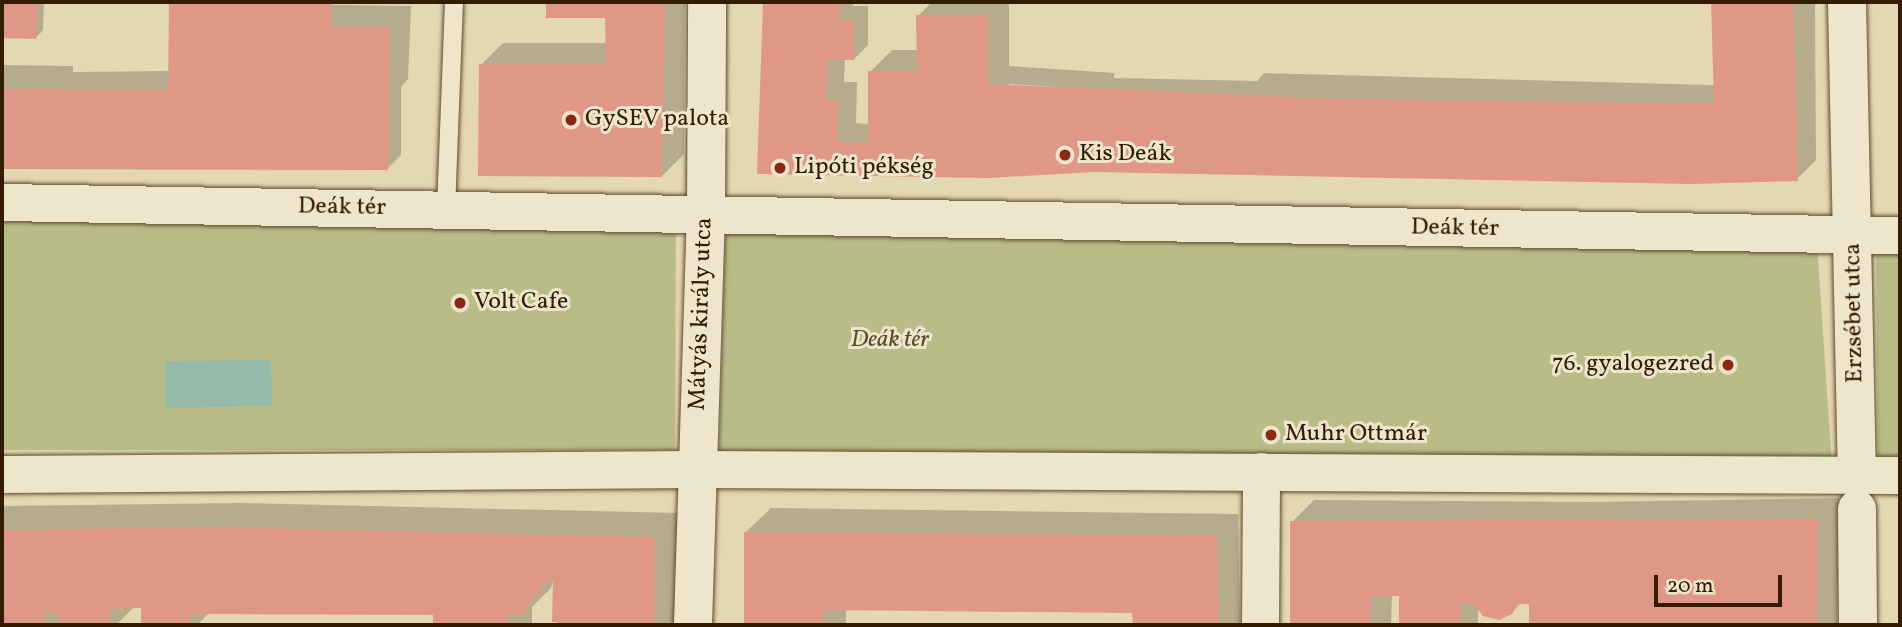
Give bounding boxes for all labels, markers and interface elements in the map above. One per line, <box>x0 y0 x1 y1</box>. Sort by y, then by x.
place label: GySEV palota <box>585 106 730 134</box>
marker: GySEV palota <box>563 112 579 128</box>
place label: Kis Deák <box>1079 141 1171 169</box>
marker: Kis Deák <box>1057 147 1073 163</box>
place label: Lipóti pékség <box>794 154 934 182</box>
marker: Lipóti pékség <box>772 160 788 176</box>
street label: Deák tér <box>298 193 386 223</box>
street label: Deák tér <box>1411 214 1499 244</box>
street label: Mátyás király utca <box>684 217 720 411</box>
street label: Erzsébet utca <box>1839 243 1871 383</box>
place label: Volt Cafe <box>474 289 568 317</box>
marker: Volt Cafe <box>452 295 468 311</box>
park label: Deák tér <box>851 327 929 355</box>
place label: 76. gyalogezred <box>1552 351 1714 379</box>
marker: 76. gyalogezred <box>1720 357 1736 373</box>
place label: Muhr Ottmár <box>1285 421 1427 449</box>
marker: Muhr Ottmár <box>1263 427 1279 443</box>
scale bar <box>1657 560 1785 604</box>
text: 20 m <box>1667 572 1713 601</box>

